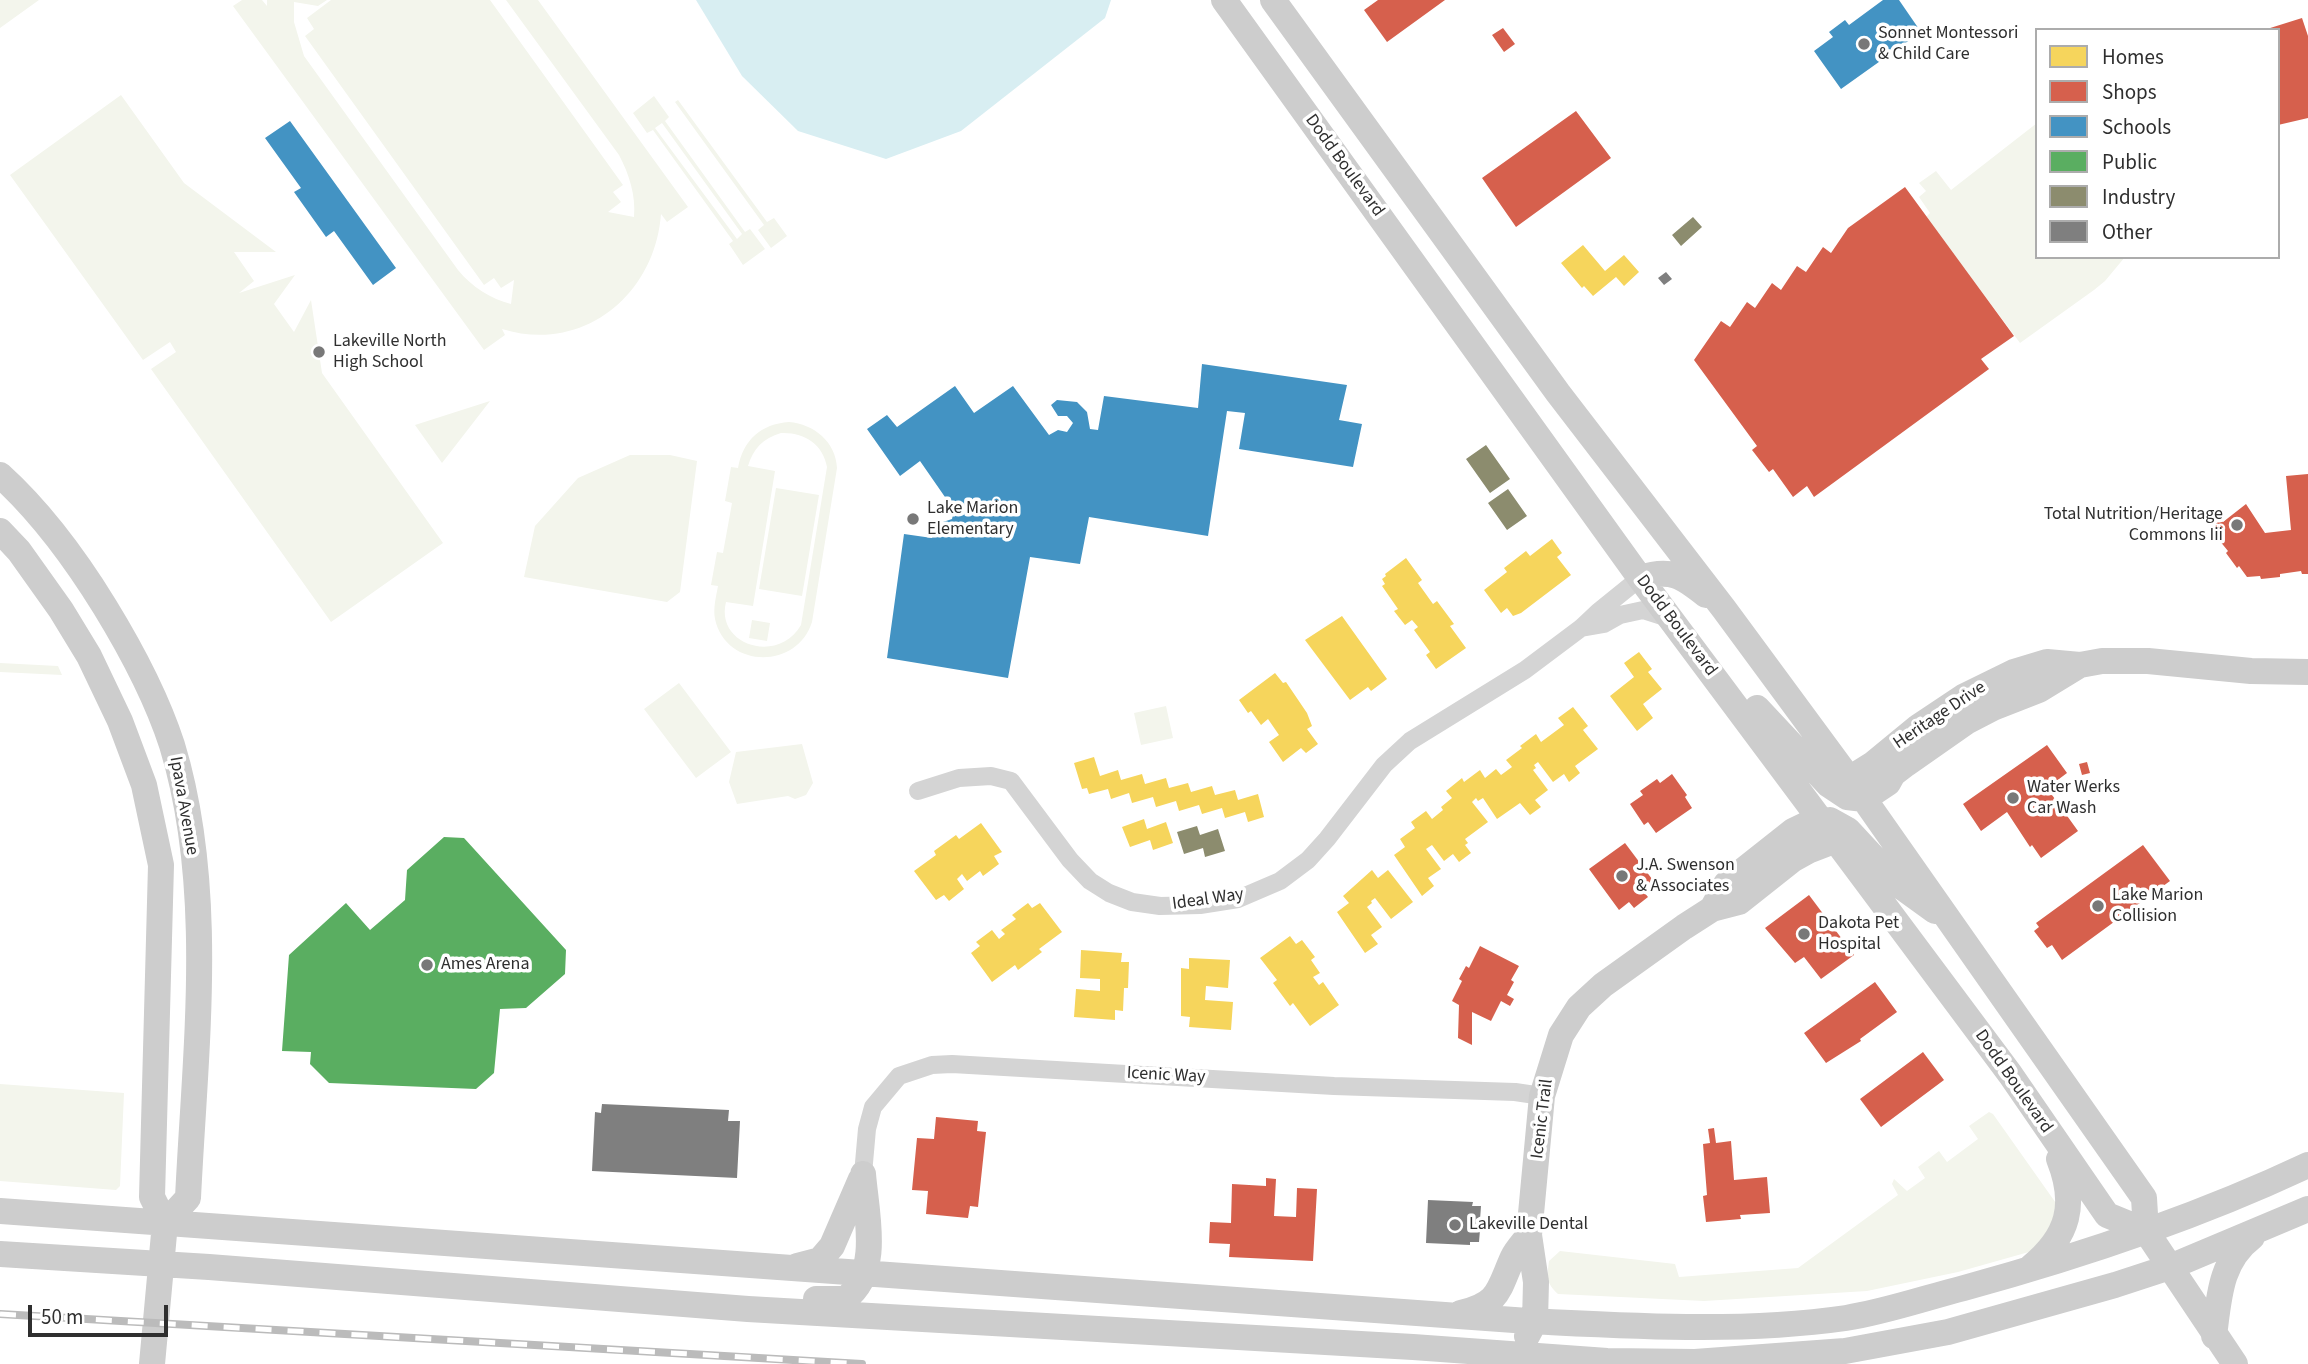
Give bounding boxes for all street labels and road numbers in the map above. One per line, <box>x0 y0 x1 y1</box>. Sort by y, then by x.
street label: Dodd Boulevard <box>1300 111 1388 221</box>
street label: Dodd Boulevard <box>1631 571 1721 681</box>
street label: Heritage Drive <box>1890 677 1990 755</box>
street label: Ipava Avenue <box>164 755 202 857</box>
street label: Ideal Way <box>1171 884 1245 916</box>
street label: Dodd Boulevard <box>1969 1026 2057 1138</box>
street label: Icenic Way <box>1126 1063 1206 1089</box>
street label: Icenic Trail <box>1527 1078 1559 1160</box>

